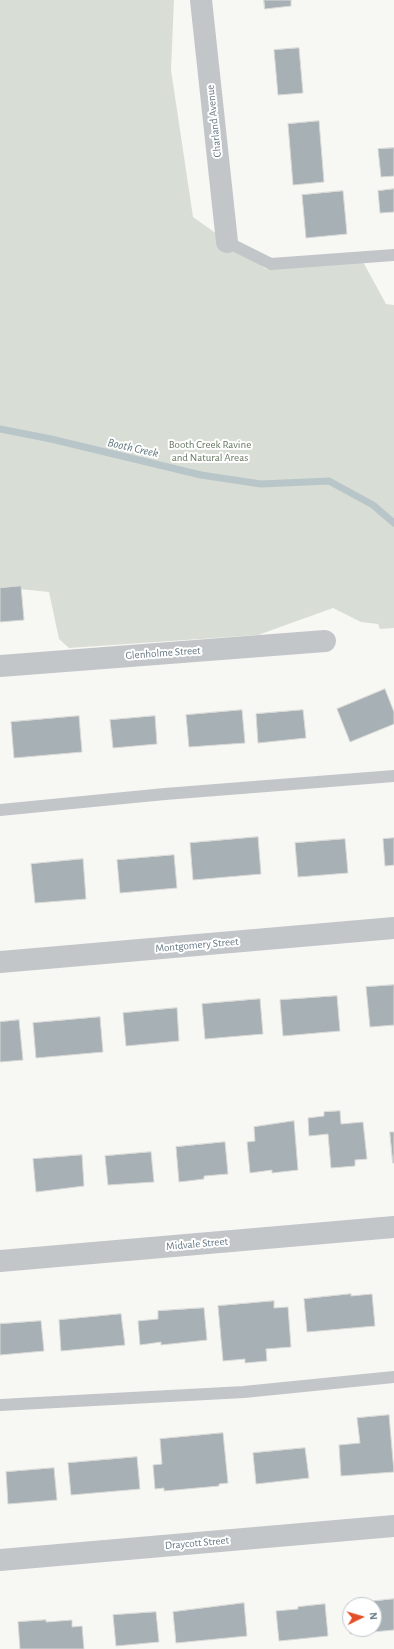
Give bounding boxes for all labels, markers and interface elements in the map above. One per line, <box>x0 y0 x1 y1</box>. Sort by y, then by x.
street label: Charland Avenue <box>204 84 224 158</box>
water label: Booth Creek <box>106 435 160 461</box>
park label: Booth Creek Ravine and Natural Areas <box>169 438 251 464</box>
street label: Glenholme Street <box>125 644 201 662</box>
street label: Montgomery Street <box>155 935 239 955</box>
street label: Midvale Street <box>166 1235 228 1253</box>
street label: Draycott Street <box>164 1534 230 1552</box>
north arrow <box>342 1597 382 1637</box>
text: N <box>368 1612 379 1620</box>

